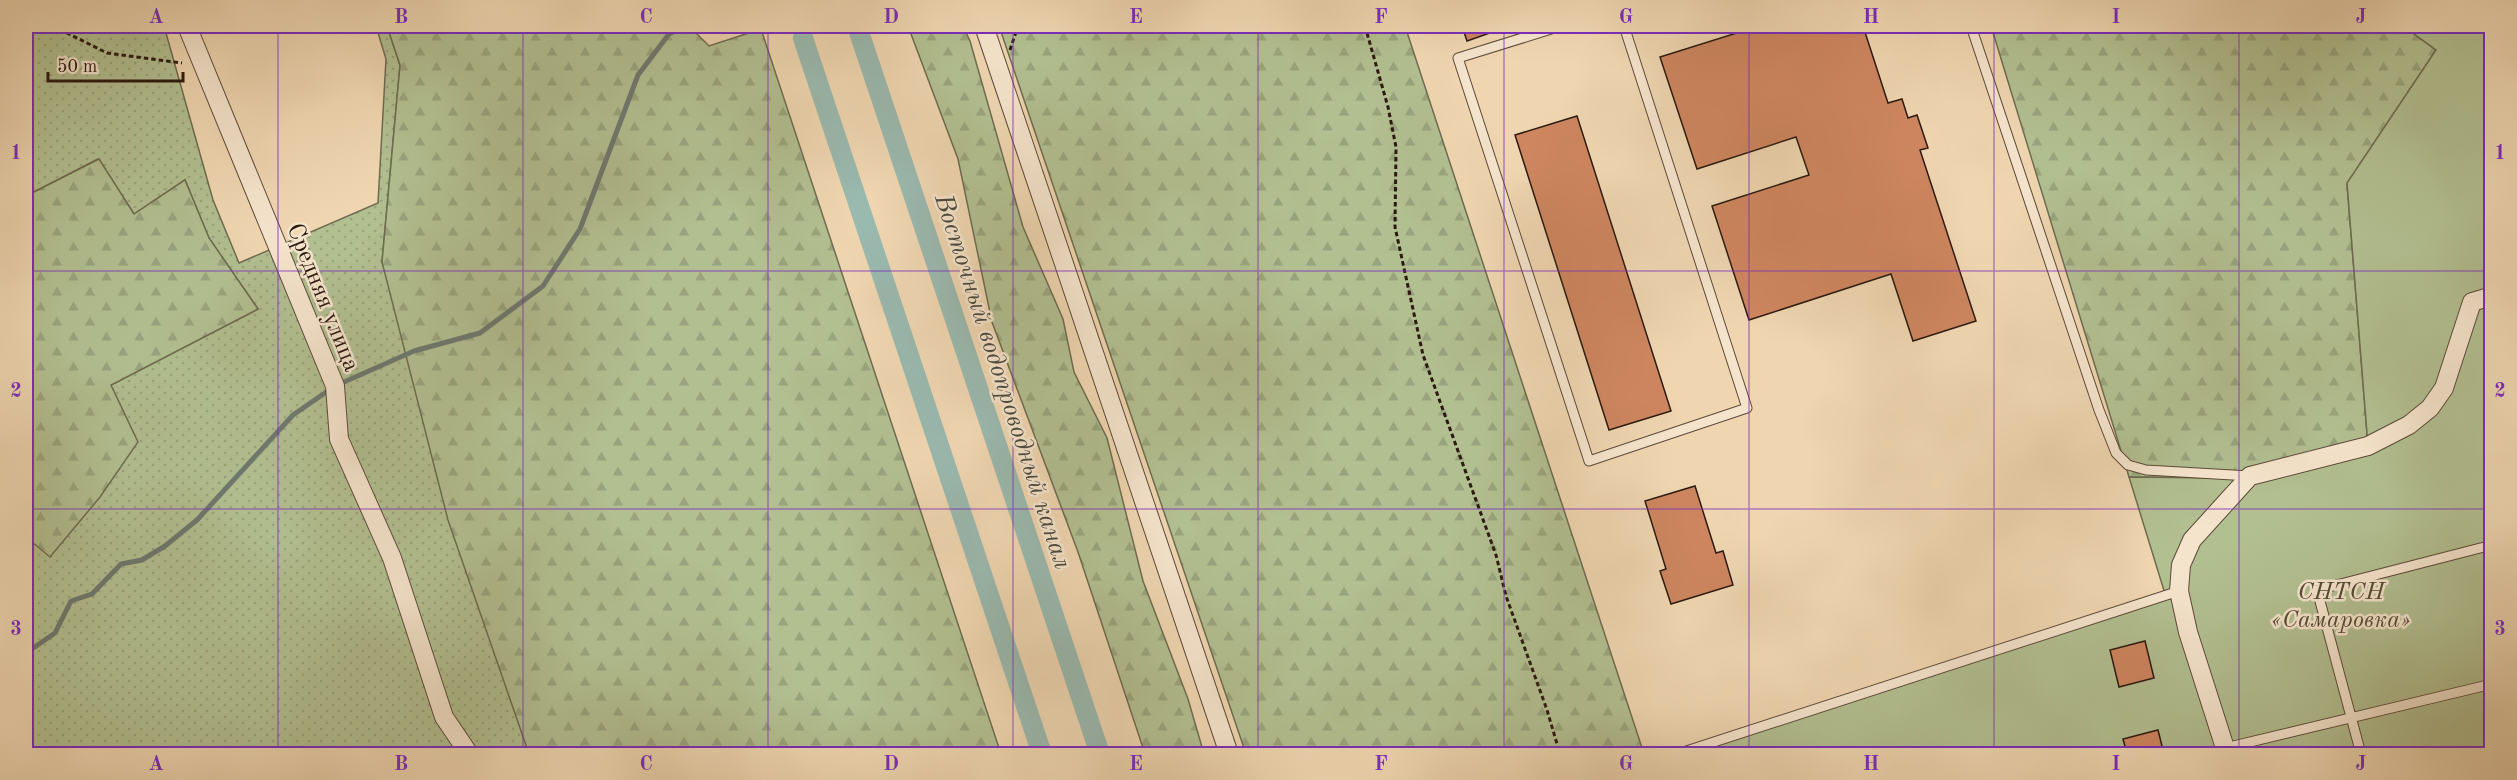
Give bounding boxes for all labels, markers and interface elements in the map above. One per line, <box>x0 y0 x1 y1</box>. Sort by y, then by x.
text: A <box>148 8 164 28</box>
text: B <box>394 8 408 28</box>
text: C <box>639 8 653 28</box>
text: D <box>883 8 899 28</box>
text: E <box>1129 8 1143 28</box>
text: F <box>1374 8 1388 28</box>
text: G <box>1619 8 1633 28</box>
text: H <box>1863 8 1879 28</box>
text: I <box>2112 8 2120 28</box>
text: J <box>2356 8 2367 28</box>
scale bar <box>48 45 183 83</box>
text: 50 m <box>57 58 97 76</box>
text: 1 <box>10 144 22 164</box>
text: 1 <box>2494 144 2506 164</box>
water label: Восточный водопроводный канал <box>929 190 1075 572</box>
street label: Средняя улица <box>282 220 363 375</box>
text: 2 <box>10 382 22 402</box>
text: 2 <box>2494 382 2506 402</box>
park label: СНТСН «Самаровка» <box>2271 581 2411 633</box>
text: 3 <box>10 620 22 640</box>
text: 3 <box>2494 620 2506 640</box>
text: A <box>148 755 164 775</box>
text: B <box>394 755 408 775</box>
text: C <box>639 755 653 775</box>
text: D <box>883 755 899 775</box>
text: E <box>1129 755 1143 775</box>
text: F <box>1374 755 1388 775</box>
text: G <box>1619 755 1633 775</box>
text: H <box>1863 755 1879 775</box>
text: I <box>2112 755 2120 775</box>
text: J <box>2356 755 2367 775</box>

